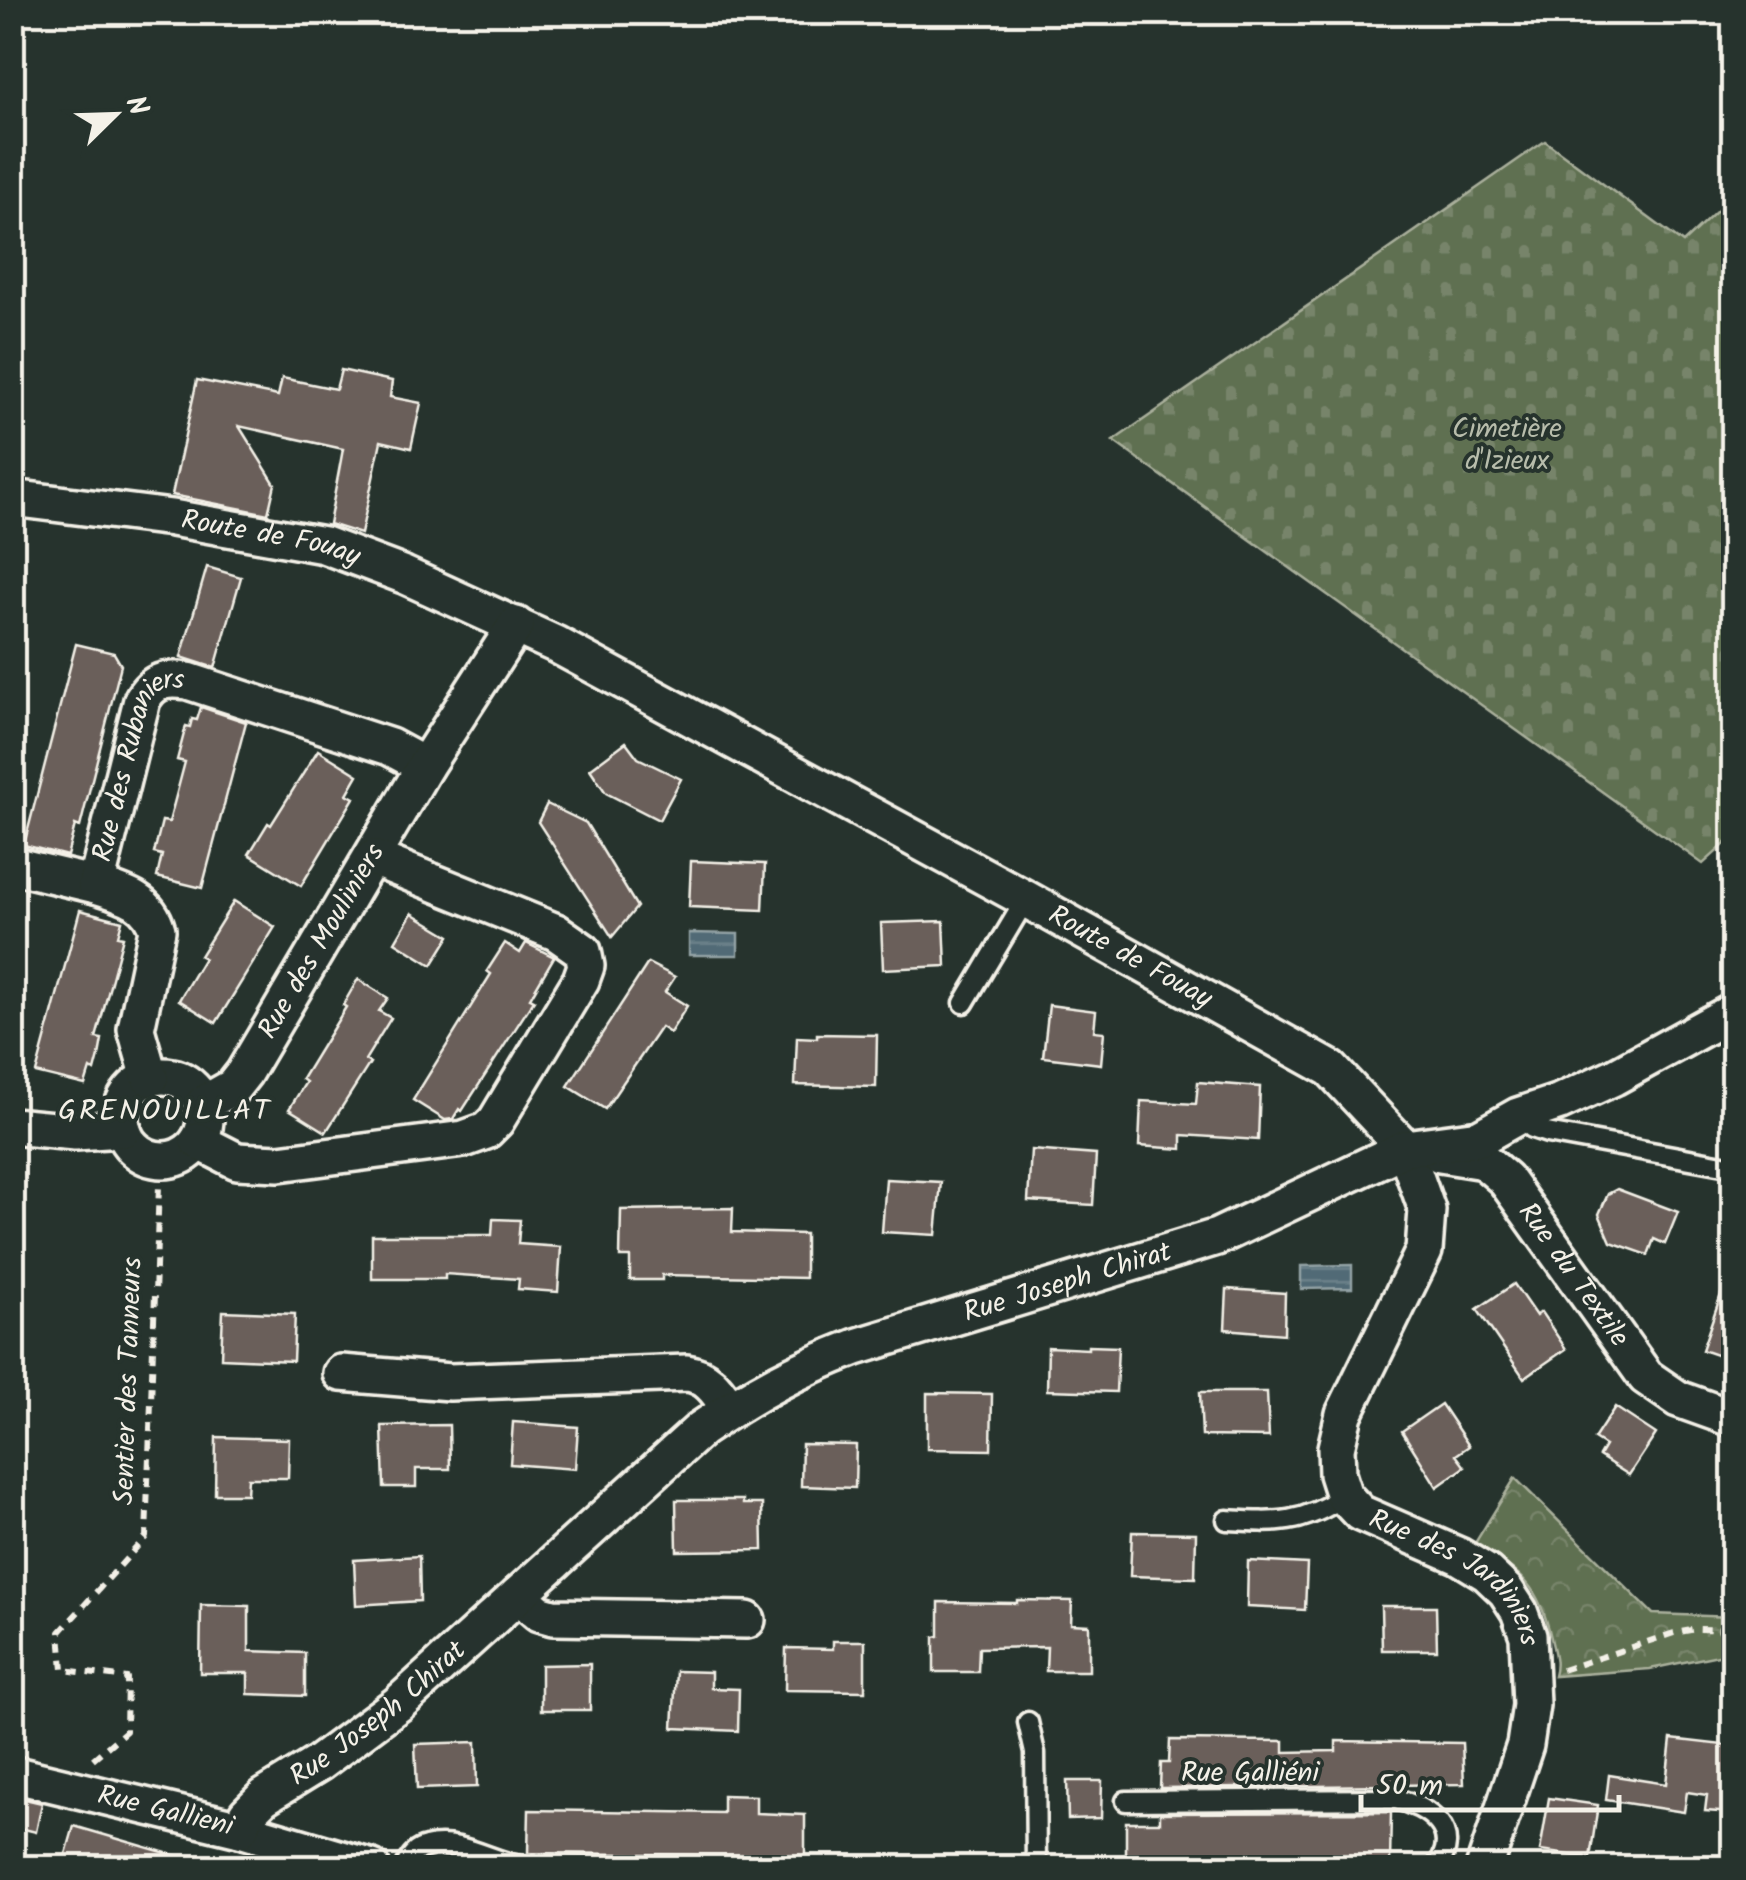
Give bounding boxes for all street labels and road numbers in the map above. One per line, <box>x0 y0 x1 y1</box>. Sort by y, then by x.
street label: Route de Fouay <box>178 498 368 580</box>
street label: Rue des Rubaniers <box>80 657 186 867</box>
street label: Rue des Mouliniers <box>246 835 397 1048</box>
street label: Route de Fouay <box>1040 893 1221 1021</box>
street label: Rue du Textile <box>1506 1193 1641 1357</box>
street label: Rue Joseph Chirat <box>958 1229 1178 1335</box>
street label: Sentier des Tanneurs <box>102 1256 156 1506</box>
street label: Rue des Jardiniers <box>1362 1497 1551 1646</box>
street label: Rue Joseph Chirat <box>281 1629 478 1798</box>
street label: Rue Galliéni <box>1181 1751 1320 1796</box>
street label: Rue Gallieni <box>93 1773 240 1849</box>

